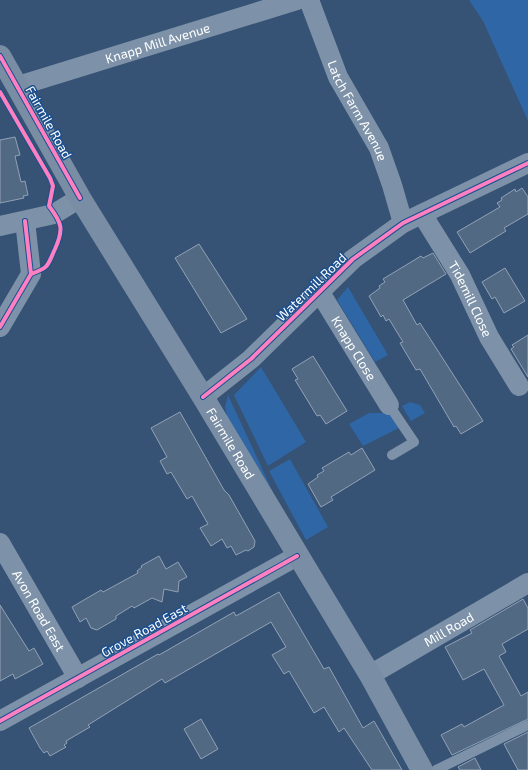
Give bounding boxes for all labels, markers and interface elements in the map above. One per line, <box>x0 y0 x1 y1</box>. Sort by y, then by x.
street label: Knapp Mill Avenue <box>103 19 212 67</box>
street label: Latch Farm Avenue <box>324 58 391 163</box>
street label: Fairmile Road <box>22 83 76 161</box>
street label: Watermill Road <box>273 250 349 324</box>
street label: Tidemill Close <box>445 258 496 339</box>
street label: Knapp Close <box>328 313 380 383</box>
street label: Fairmile Road <box>203 405 258 482</box>
street label: Avon Road East <box>9 567 69 654</box>
street label: Grove Road East <box>98 600 190 660</box>
street label: Mill Road <box>421 608 476 650</box>

